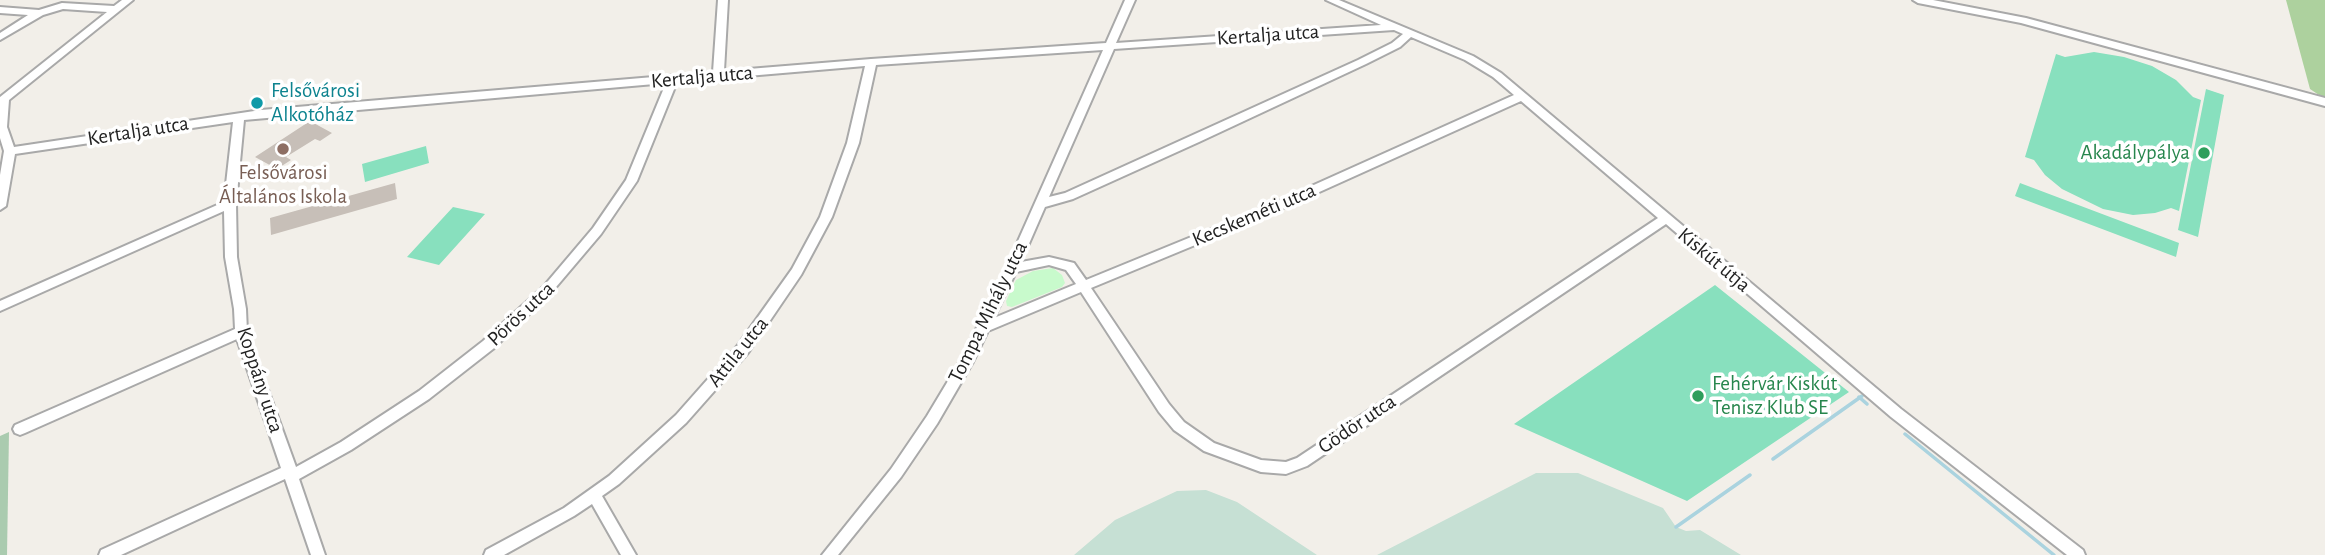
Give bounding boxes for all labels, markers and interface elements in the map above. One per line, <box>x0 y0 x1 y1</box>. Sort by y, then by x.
street label: Kertalja utca <box>1216 19 1320 51</box>
street label: Kertalja utca <box>650 60 754 94</box>
place label: Felsővárosi Alkotóház <box>271 78 360 128</box>
marker: Felsővárosi Alkotóház <box>249 95 265 111</box>
street label: Kertalja utca <box>85 111 191 151</box>
place label: Akadálypálya <box>2080 140 2190 166</box>
marker: Felsővárosi Általános Iskola <box>275 141 291 157</box>
marker: Akadálypálya <box>2196 145 2212 161</box>
place label: Felsővárosi Általános Iskola <box>219 160 347 210</box>
street label: Kecskeméti utca <box>1188 178 1320 252</box>
street label: Kiskút útja <box>1672 222 1756 298</box>
street label: Tompa Mihály utca <box>943 237 1033 387</box>
street label: Pörös utca <box>482 276 560 352</box>
street label: Attila utca <box>702 312 774 392</box>
street label: Koppány utca <box>231 324 289 436</box>
place label: Fehérvár Kiskút Tenisz Klub SE <box>1712 371 1837 421</box>
marker: Fehérvár Kiskút Tenisz Klub SE <box>1690 388 1706 404</box>
street label: Gödör utca <box>1313 389 1401 459</box>

